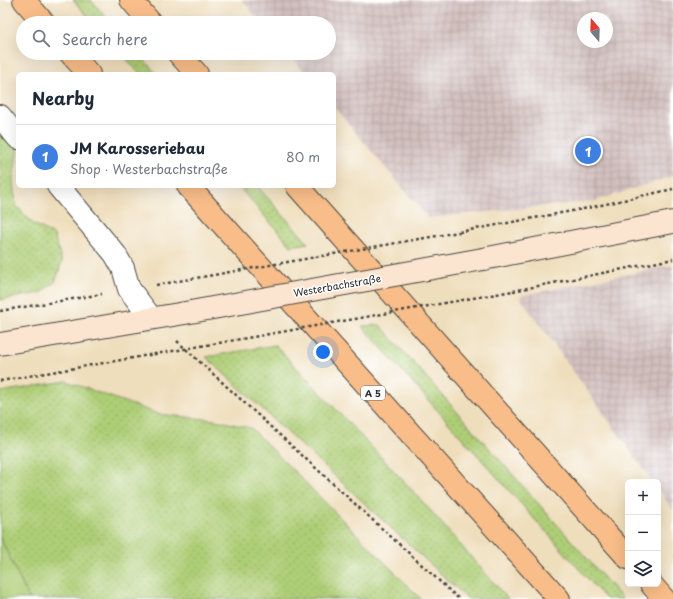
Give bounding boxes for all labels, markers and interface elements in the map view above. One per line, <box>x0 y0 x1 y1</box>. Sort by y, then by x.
north arrow <box>577 12 613 48</box>
search box <box>16 16 336 60</box>
icon: search <box>30 27 52 49</box>
text: Search here <box>62 27 148 50</box>
text: Nearby <box>32 85 94 111</box>
text: JM Karosseriebau <box>70 136 205 159</box>
pin: 1 <box>575 136 601 166</box>
text: 1 <box>42 147 48 166</box>
text: 80 m <box>286 147 320 166</box>
text: Shop · Westerbachstraße <box>70 159 228 178</box>
street label: Westerbachstraße <box>292 270 382 300</box>
your location <box>313 342 333 362</box>
road number: A 5 <box>361 386 385 400</box>
map controls <box>625 479 661 587</box>
button: + <box>625 479 661 515</box>
button: − <box>625 515 661 551</box>
button: layers <box>625 551 661 587</box>

